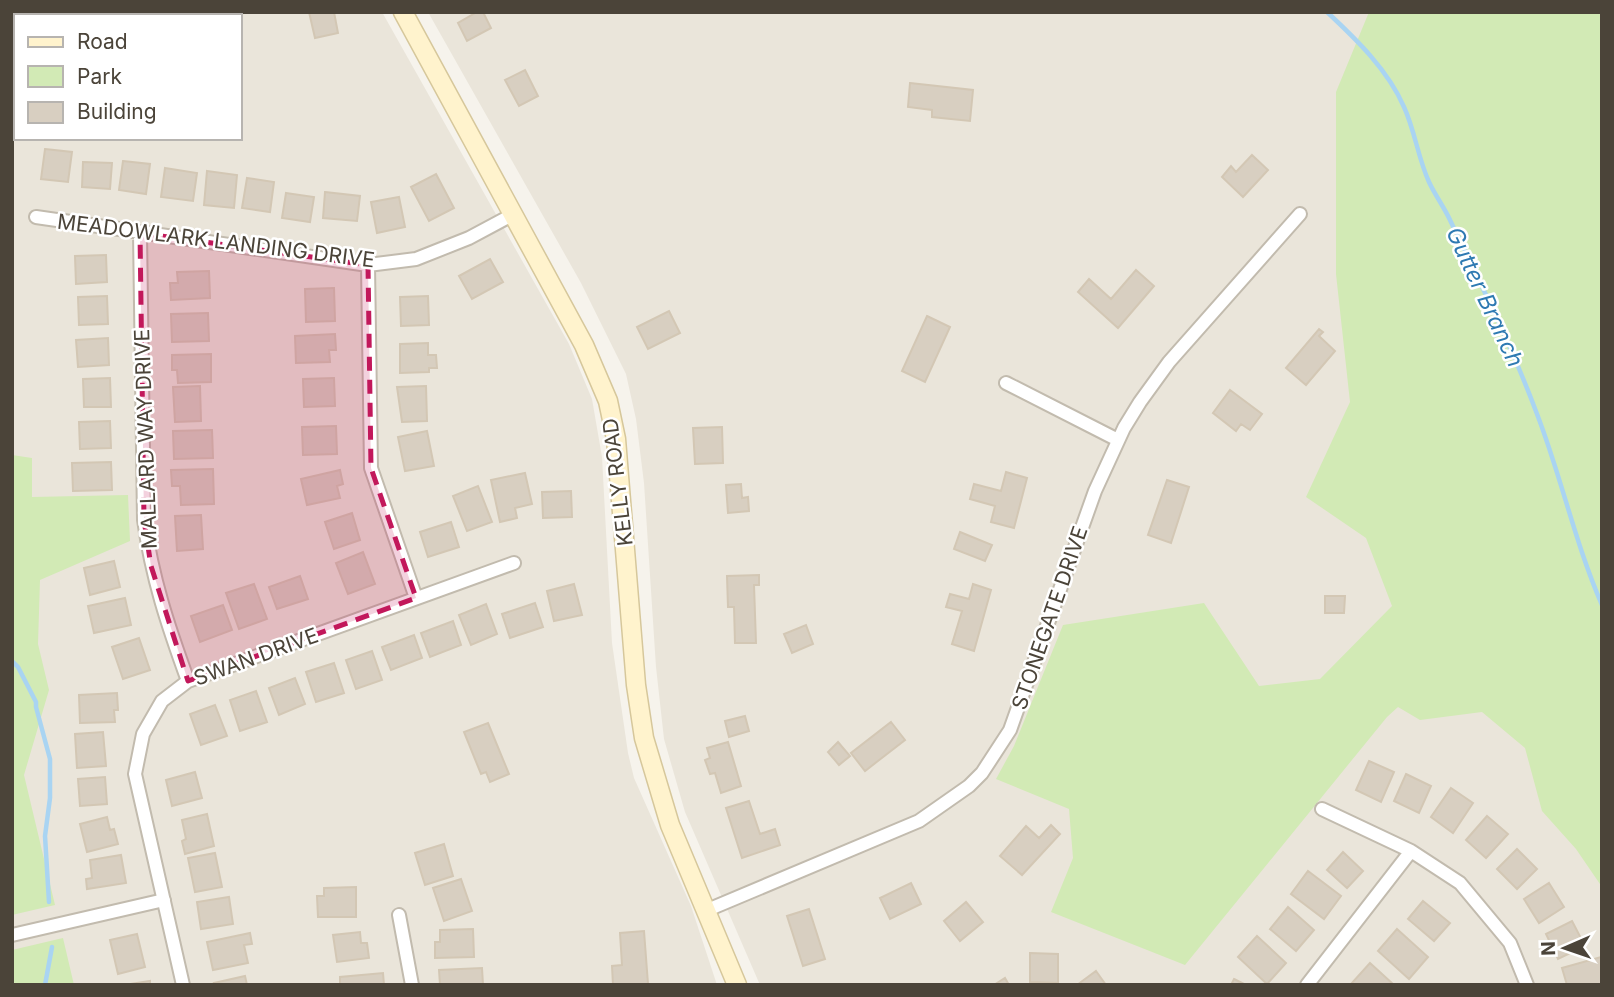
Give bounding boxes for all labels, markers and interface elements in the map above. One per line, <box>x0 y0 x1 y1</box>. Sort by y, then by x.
legend <box>14 14 242 140</box>
text: Road <box>77 29 128 54</box>
text: Park <box>77 64 122 89</box>
text: Building <box>77 99 157 124</box>
street label: MEADOWLARK LANDING DRIVE <box>56 209 376 272</box>
water label: Gutter Branch <box>1440 223 1530 371</box>
street label: MALLARD WAY DRIVE <box>129 328 162 550</box>
street label: KELLY ROAD <box>597 417 638 547</box>
street label: STONEGATE DRIVE <box>1006 523 1093 713</box>
street label: SWAN DRIVE <box>190 622 321 691</box>
north arrow <box>1530 913 1600 983</box>
text: N <box>1537 941 1560 956</box>

